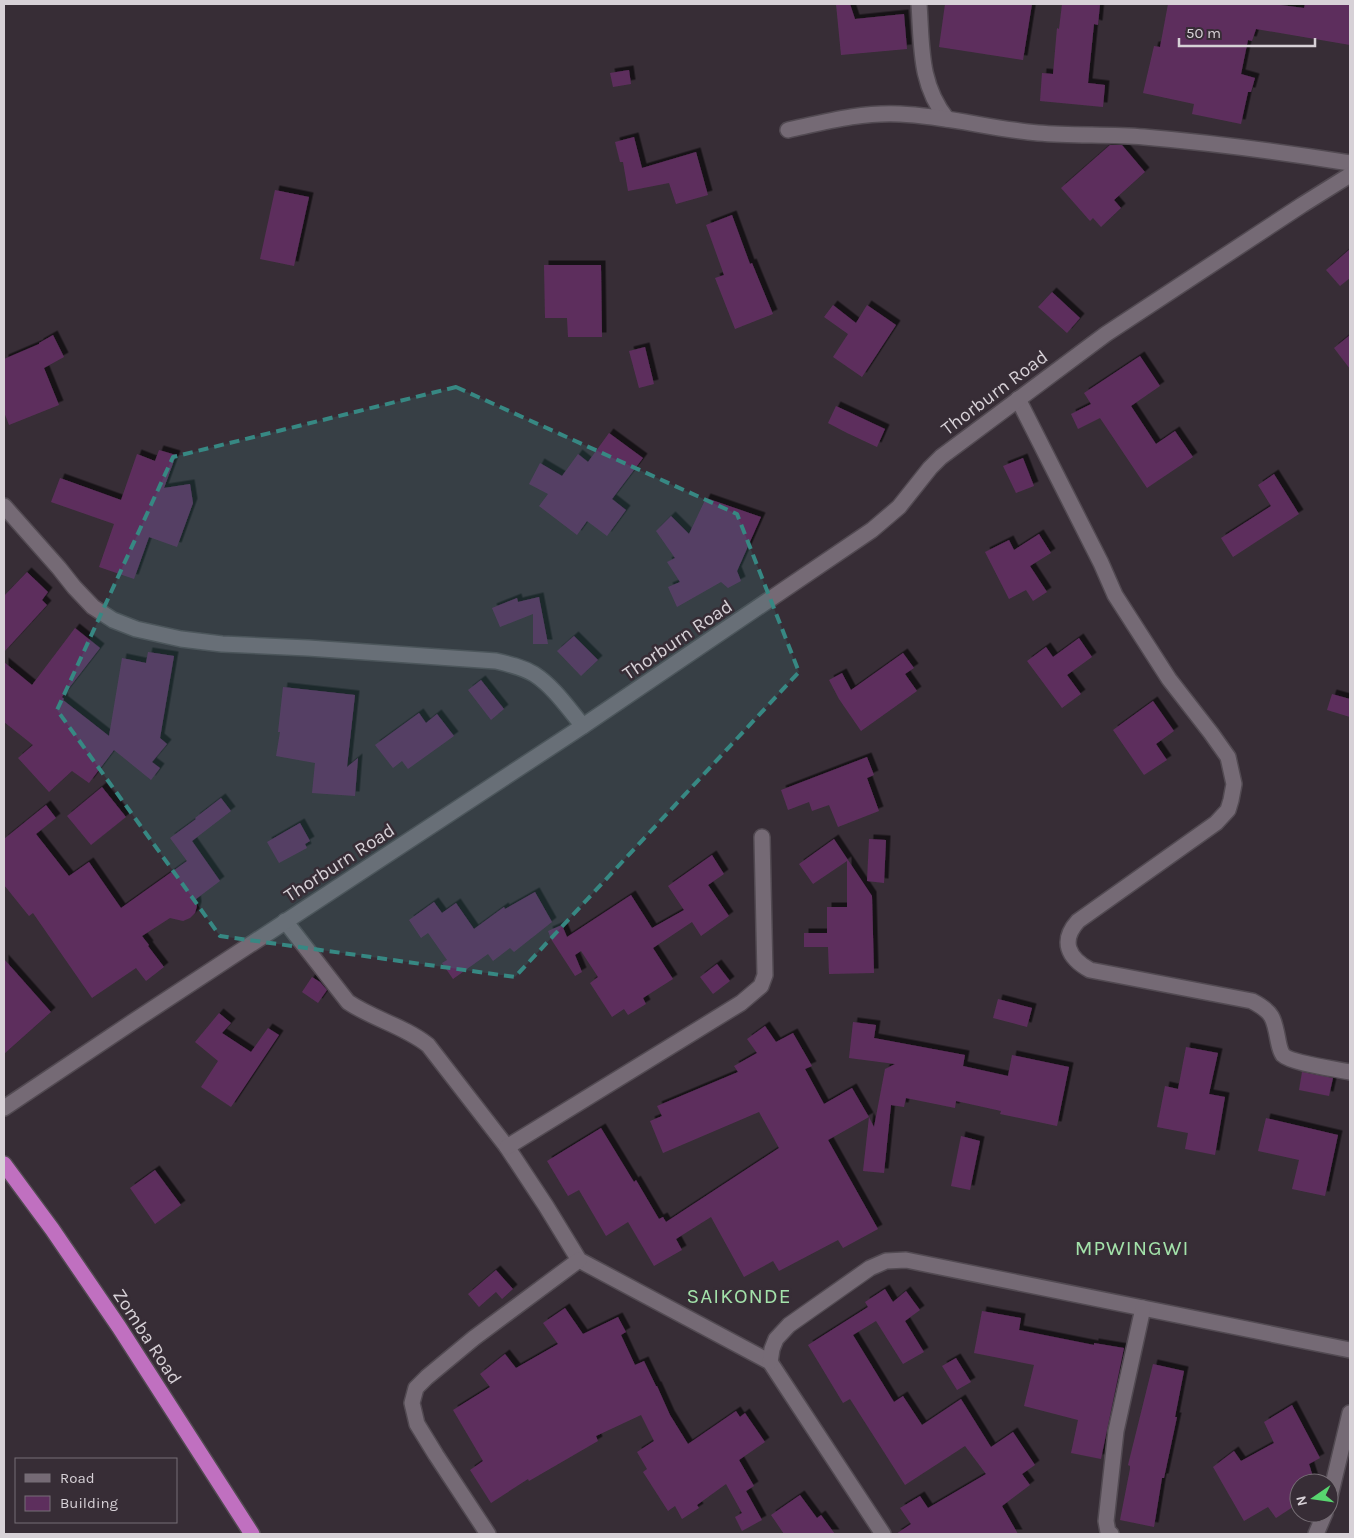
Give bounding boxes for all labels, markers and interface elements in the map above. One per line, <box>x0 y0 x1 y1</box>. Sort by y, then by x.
scale bar <box>1179 15 1315 47</box>
text: 50 m <box>1186 24 1221 42</box>
street label: Thorburn Road <box>937 346 1052 440</box>
street label: Thorburn Road <box>619 595 737 685</box>
street label: Thorburn Road <box>280 819 399 907</box>
district label: MPWINGWI <box>1075 1236 1189 1260</box>
district label: SAIKONDE <box>687 1284 791 1308</box>
street label: Zomba Road <box>108 1285 186 1388</box>
legend <box>15 1458 178 1523</box>
text: Road <box>60 1469 95 1487</box>
north arrow <box>1289 1473 1339 1523</box>
text: Building <box>60 1494 118 1512</box>
text: N <box>1292 1494 1311 1508</box>

